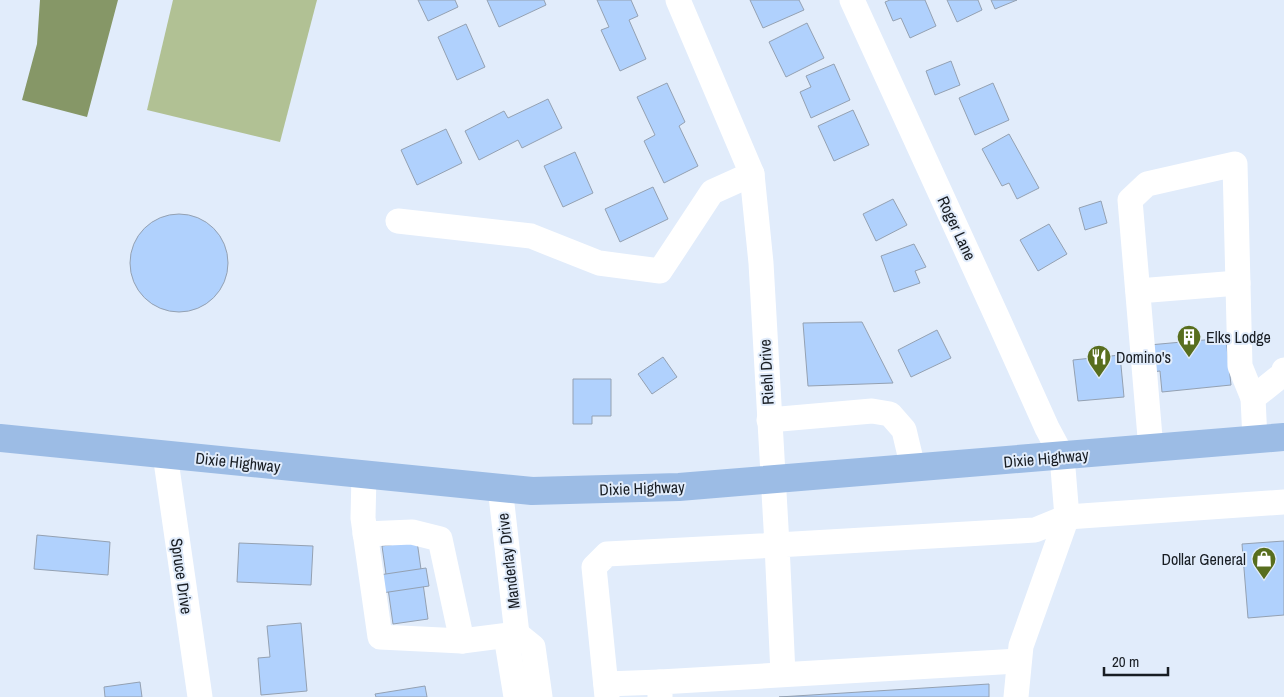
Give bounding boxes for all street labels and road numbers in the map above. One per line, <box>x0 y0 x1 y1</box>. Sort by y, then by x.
street label: Roger Lane <box>933 192 981 264</box>
street label: Riehl Drive <box>753 339 779 405</box>
street label: Dixie Highway <box>1003 443 1090 473</box>
street label: Dixie Highway <box>194 447 282 477</box>
street label: Dixie Highway <box>599 476 685 500</box>
street label: Manderlay Drive <box>491 512 525 610</box>
street label: Spruce Drive <box>166 537 198 615</box>

